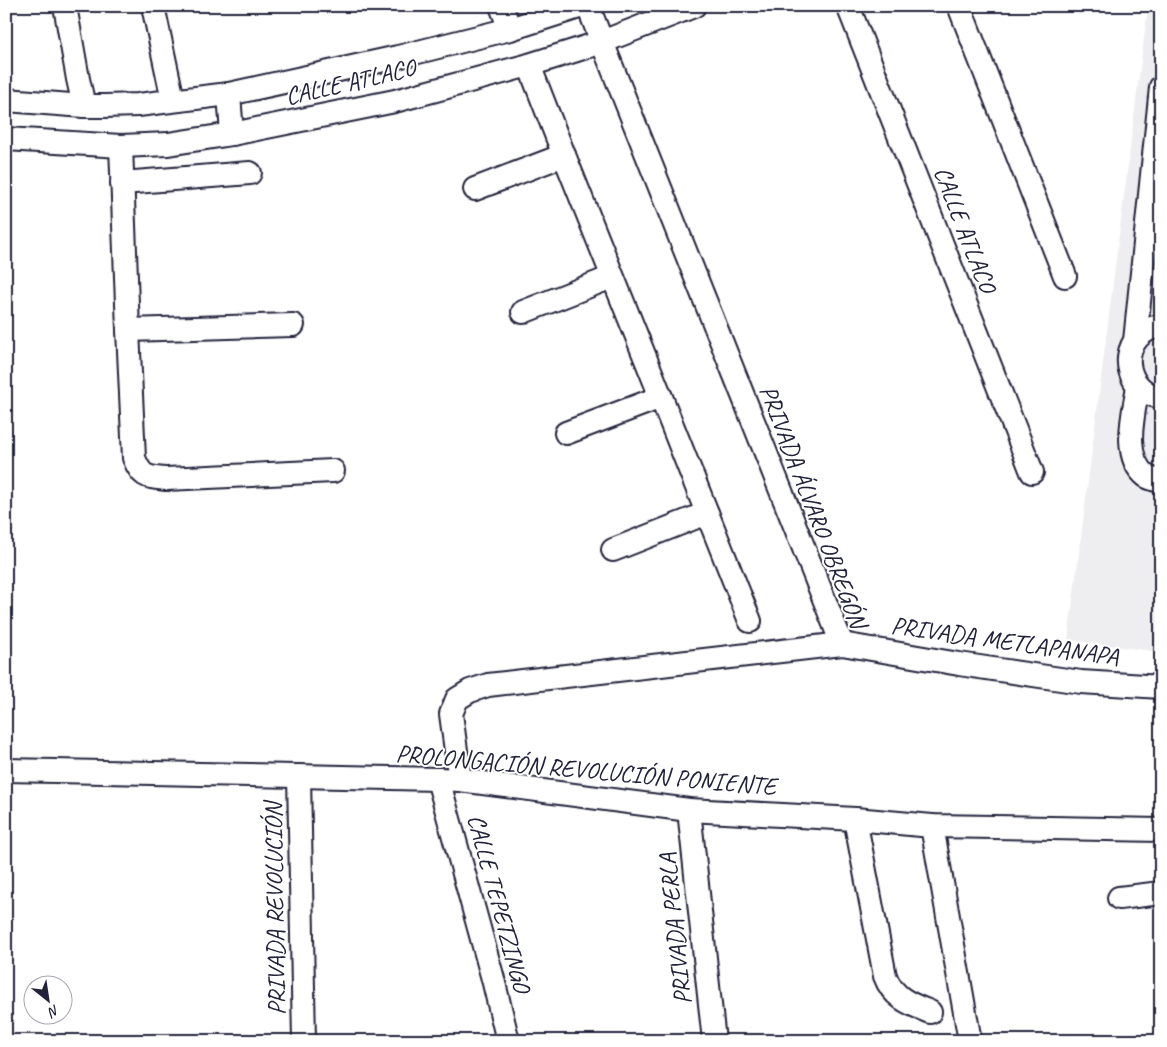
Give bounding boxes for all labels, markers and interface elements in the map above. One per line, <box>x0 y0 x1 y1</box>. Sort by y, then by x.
street label: CALLE ATLACO <box>282 51 421 112</box>
street label: CALLE ATLACO <box>926 162 1005 299</box>
street label: PRIVADA ÁLVARO OBREGÓN <box>752 381 876 636</box>
street label: PRIVADA METLAPANAPA <box>889 609 1121 673</box>
street label: PROLONGACIÓN REVOLUCIÓN PONIENTE <box>395 737 780 803</box>
street label: PRIVADA REVOLUCIÓN <box>257 799 293 1015</box>
street label: CALLE TEPETZINGO <box>460 811 539 998</box>
street label: PRIVADA PERLA <box>651 851 699 1006</box>
north arrow <box>22 974 72 1024</box>
text: N <box>44 1001 62 1022</box>

